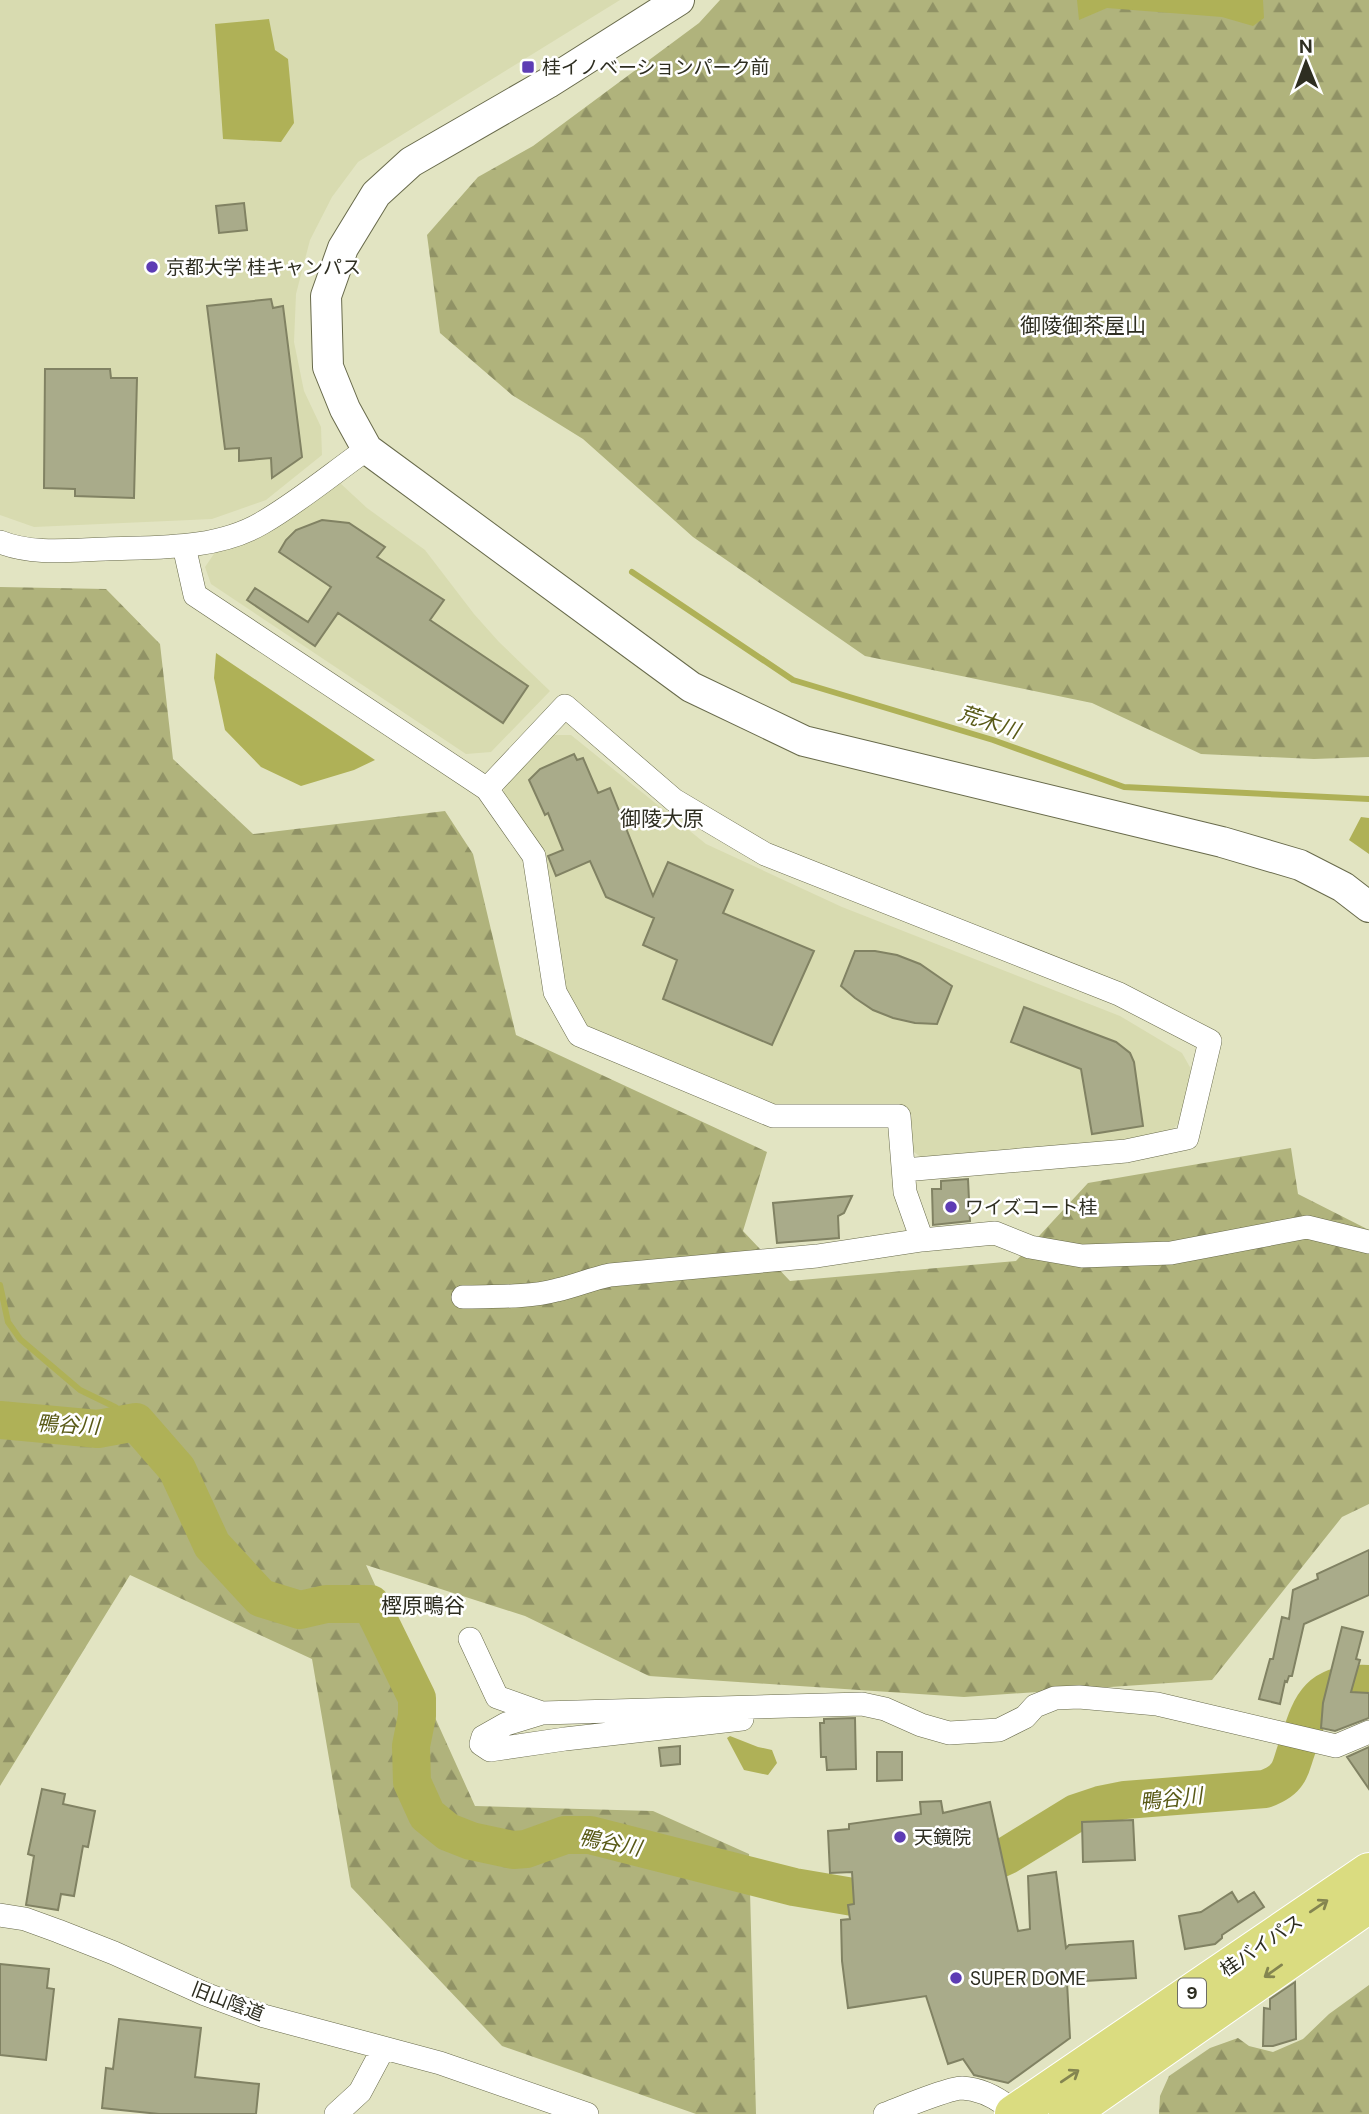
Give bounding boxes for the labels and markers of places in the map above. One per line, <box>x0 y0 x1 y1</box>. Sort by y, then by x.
place label: 桂イノベーションパーク前 <box>542 55 770 80</box>
marker: 桂イノベーションパーク前 <box>520 59 536 75</box>
place label: 京都大学 桂キャンパス <box>166 255 361 280</box>
marker: 京都大学 桂キャンパス <box>144 259 160 275</box>
place label: ワイズコート桂 <box>965 1195 1097 1220</box>
marker: ワイズコート桂 <box>943 1199 959 1215</box>
place label: 天鏡院 <box>914 1825 971 1850</box>
marker: 天鏡院 <box>892 1829 908 1845</box>
place label: SUPER DOME <box>970 1966 1086 1991</box>
marker: SUPER DOME <box>948 1970 964 1986</box>

